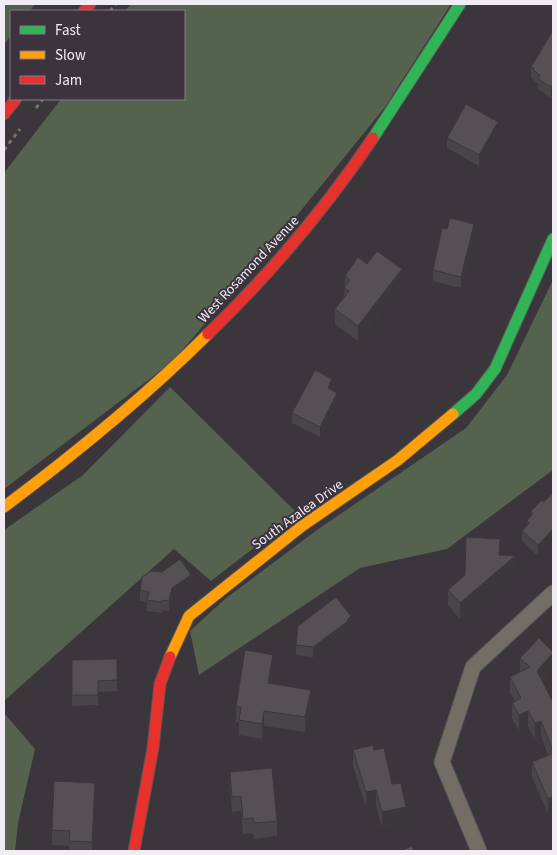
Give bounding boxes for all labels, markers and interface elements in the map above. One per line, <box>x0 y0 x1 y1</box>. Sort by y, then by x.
legend <box>10 10 185 100</box>
text: Fast <box>55 20 81 41</box>
text: Slow <box>55 45 86 66</box>
text: Jam <box>55 70 82 91</box>
street label: West Rosamond Avenue <box>194 212 304 328</box>
street label: South Azalea Drive <box>248 475 347 555</box>

